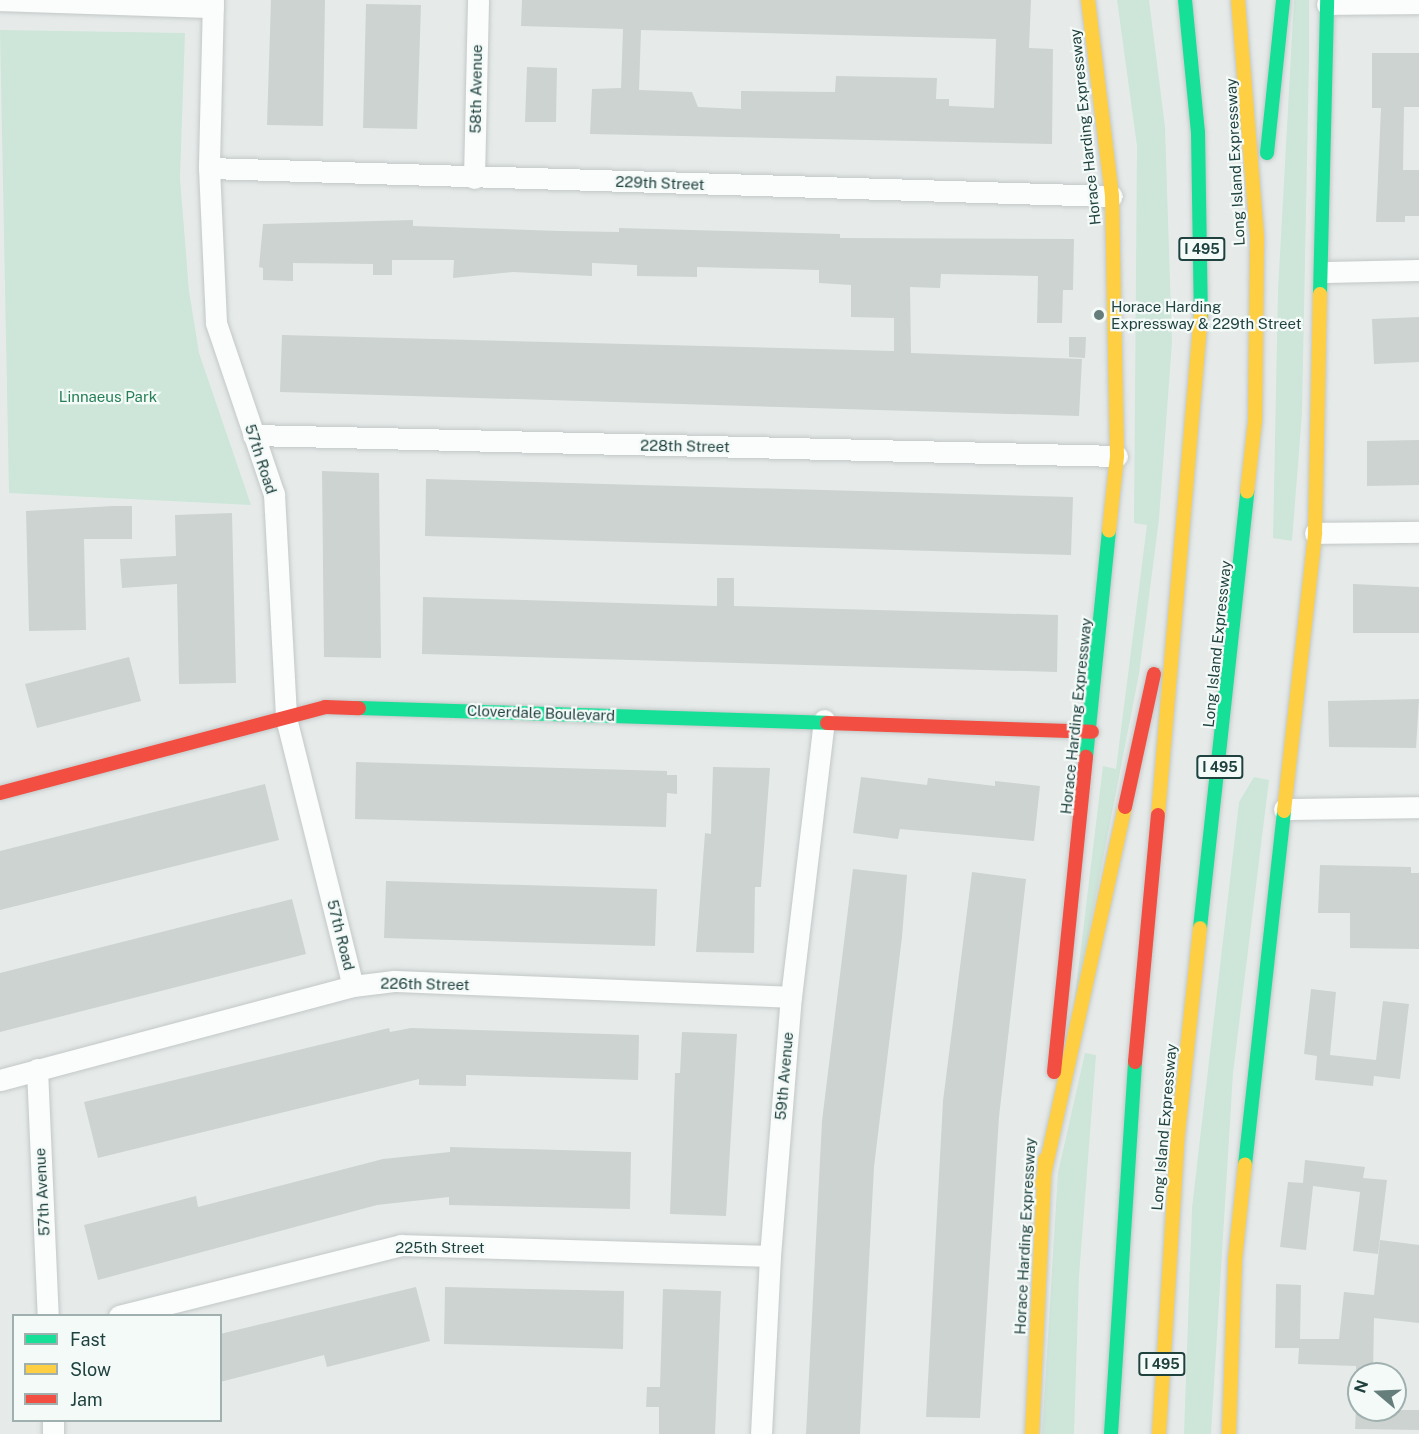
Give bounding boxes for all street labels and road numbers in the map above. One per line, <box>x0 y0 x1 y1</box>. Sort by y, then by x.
street label: Horace Harding Expressway <box>1066 28 1104 226</box>
street label: 58th Avenue <box>466 44 486 134</box>
street label: Long Island Expressway <box>1222 78 1248 246</box>
street label: 229th Street <box>615 172 705 194</box>
road number: I 495 <box>1178 238 1226 260</box>
street label: 57th Road <box>241 422 281 496</box>
street label: 228th Street <box>640 436 730 456</box>
street label: Long Island Expressway <box>1199 560 1235 728</box>
street label: Horace Harding Expressway <box>1057 617 1095 815</box>
street label: Cloverdale Boulevard <box>467 701 615 725</box>
road number: I 495 <box>1196 756 1244 778</box>
street label: 57th Road <box>324 898 358 972</box>
street label: 226th Street <box>380 974 470 994</box>
street label: 59th Avenue <box>771 1031 797 1121</box>
street label: Long Island Expressway <box>1148 1043 1180 1211</box>
street label: Horace Harding Expressway <box>1011 1137 1039 1335</box>
street label: 57th Avenue <box>31 1147 53 1237</box>
street label: 225th Street <box>395 1239 485 1257</box>
road number: I 495 <box>1138 1353 1186 1375</box>

